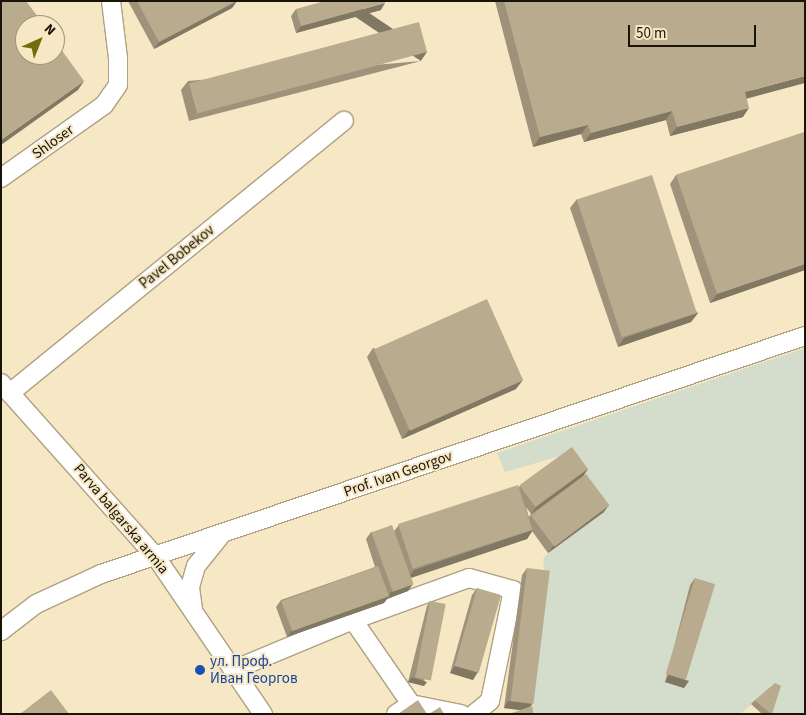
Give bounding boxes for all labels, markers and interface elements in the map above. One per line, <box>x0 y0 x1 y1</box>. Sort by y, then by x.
north arrow <box>15 15 65 65</box>
scale bar <box>631 15 758 47</box>
text: N <box>39 20 60 40</box>
text: 50 m <box>636 23 666 44</box>
street label: Shloser <box>29 121 77 163</box>
street label: Pavel Bobekov <box>136 221 218 293</box>
street label: Prof. Ivan Georgov <box>341 447 455 501</box>
street label: Parva balgarska armia <box>70 460 172 578</box>
place label: ул. Проф. Иван Георгов <box>210 652 298 687</box>
marker: ул. Проф. Иван Георгов <box>194 664 206 676</box>

